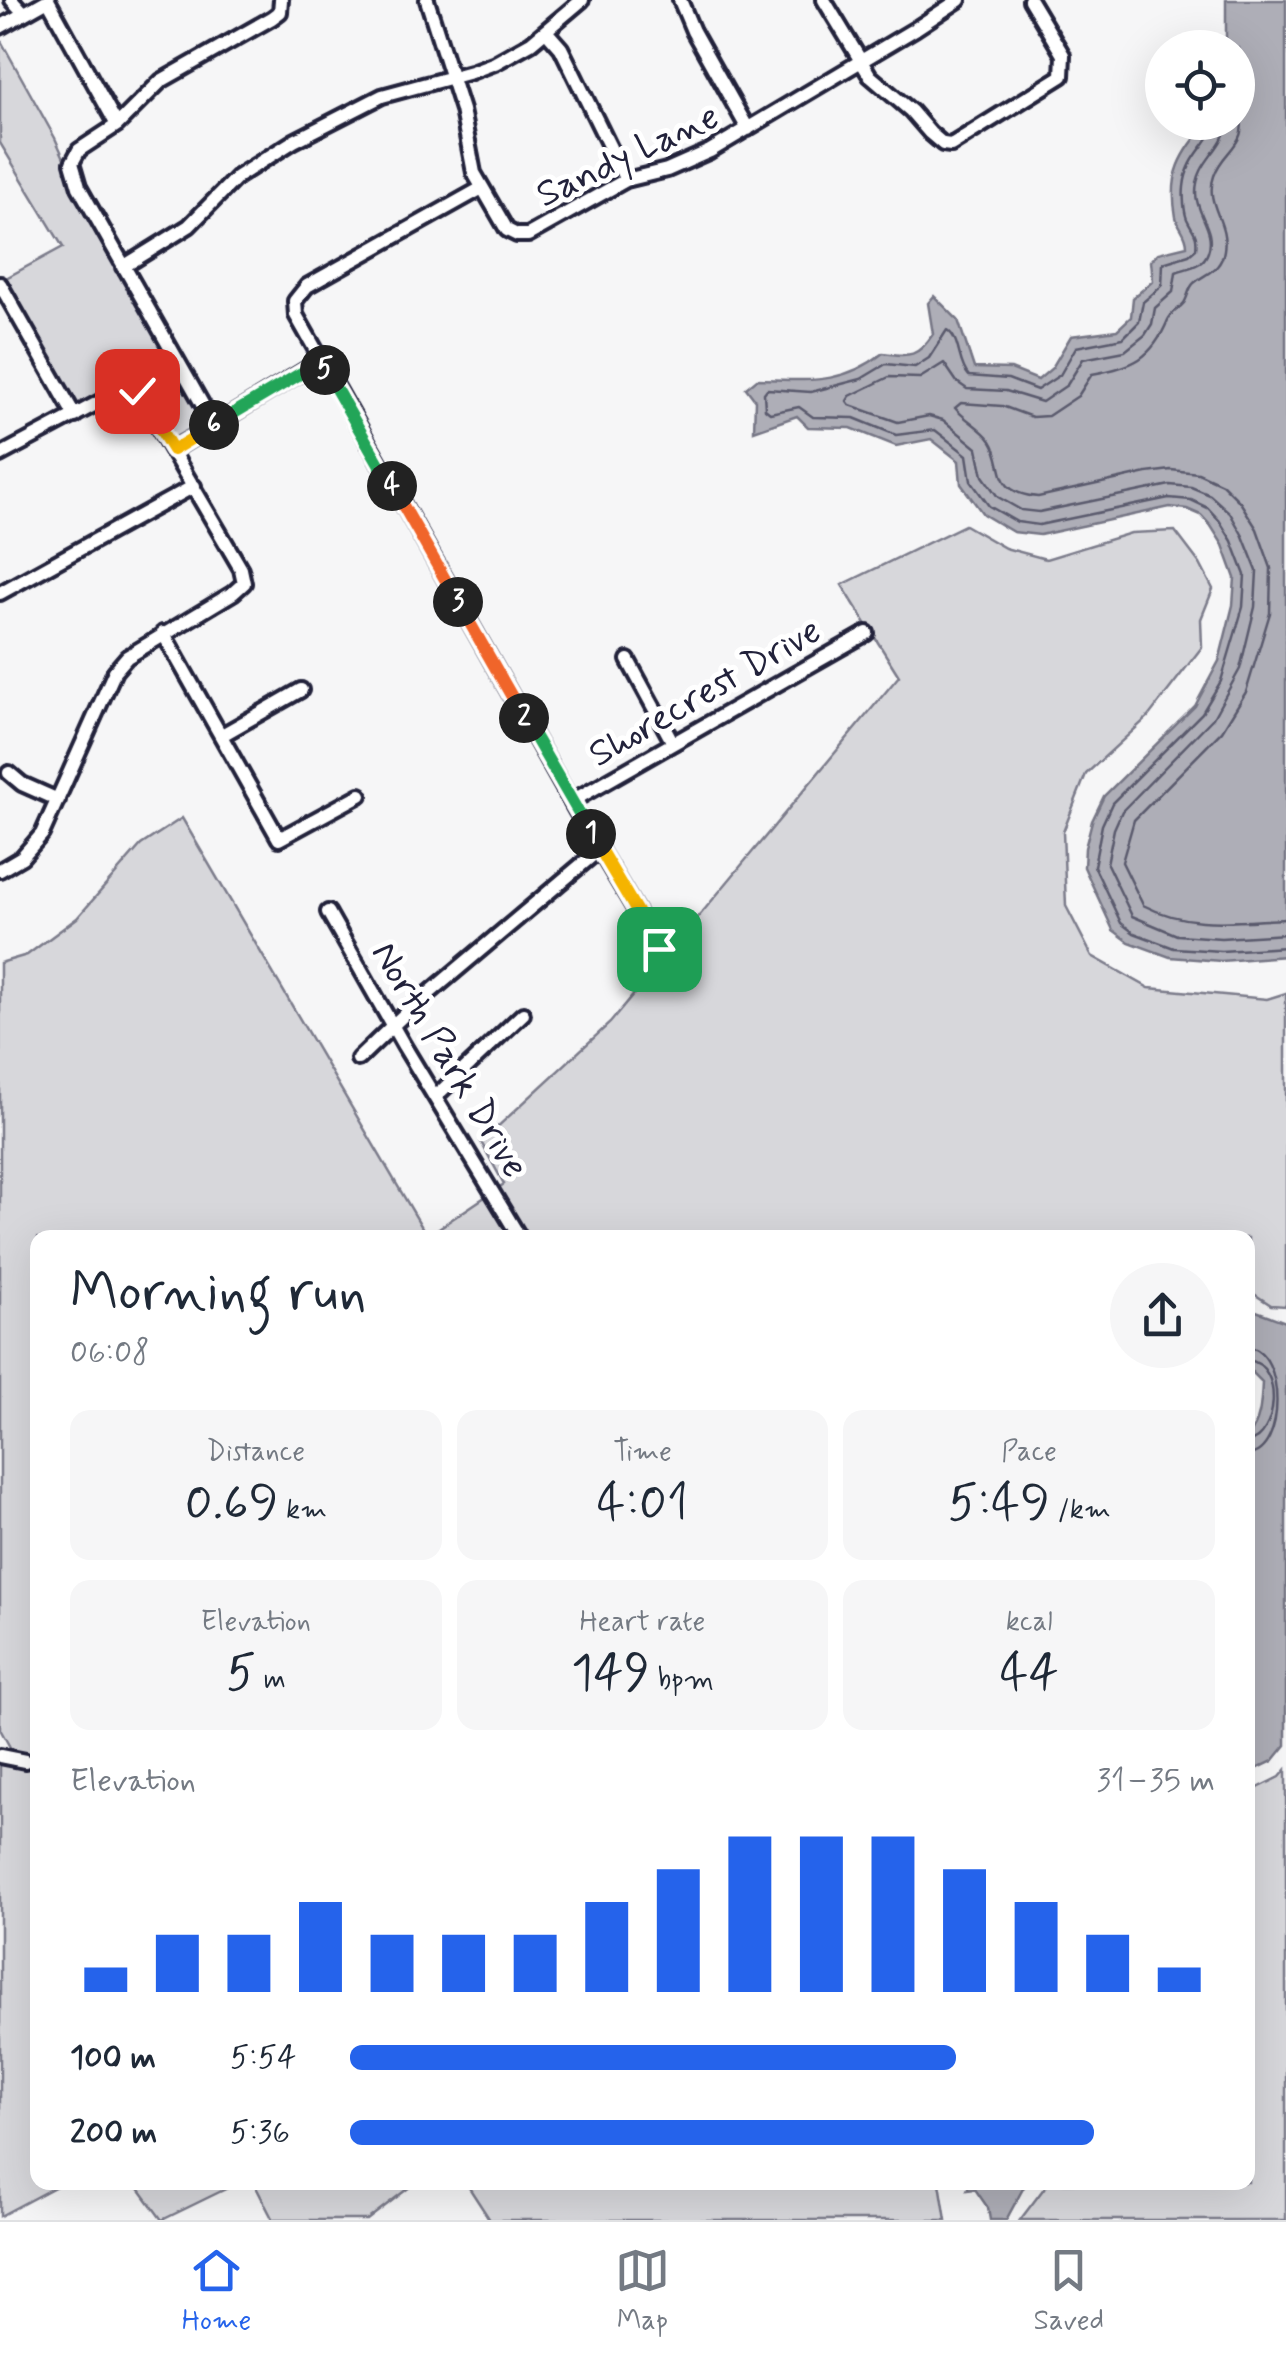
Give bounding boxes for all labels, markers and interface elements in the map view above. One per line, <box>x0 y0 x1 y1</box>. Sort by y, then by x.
map controls <box>1145 30 1255 140</box>
button: locate <box>1145 30 1255 140</box>
street label: Sandy Lane <box>529 93 727 220</box>
pin: 5 <box>300 345 350 395</box>
pin <box>95 349 180 434</box>
text: 5 <box>317 351 333 388</box>
icon: check <box>110 364 165 419</box>
pin: 6 <box>189 400 239 450</box>
text: 6 <box>207 406 221 443</box>
pin: 4 <box>367 461 417 511</box>
text: 4 <box>384 467 400 504</box>
pin: 3 <box>433 577 483 627</box>
text: 3 <box>452 583 464 620</box>
street label: Shorecrest Drive <box>580 607 830 779</box>
pin: 2 <box>499 693 549 743</box>
text: 2 <box>517 699 531 736</box>
pin: 1 <box>566 809 616 859</box>
text: 1 <box>585 815 597 852</box>
pin <box>617 907 702 992</box>
icon: arrive <box>632 922 687 977</box>
street label: North Park Drive <box>359 933 539 1188</box>
text: Morning run <box>70 1258 367 1330</box>
button: share <box>1110 1263 1215 1368</box>
text: 06:08 <box>70 1332 150 1374</box>
text: Distance <box>207 1434 305 1471</box>
text: Time <box>613 1434 672 1471</box>
text: Pace <box>1001 1434 1057 1471</box>
text: 0.69 <box>185 1471 278 1537</box>
text: 4:01 <box>597 1471 688 1537</box>
text: 5:49 <box>948 1471 1050 1537</box>
text: km <box>278 1492 327 1529</box>
text: /km <box>1050 1492 1111 1529</box>
text: Elevation <box>201 1604 311 1641</box>
text: Heart rate <box>580 1604 705 1641</box>
text: kcal <box>1006 1604 1053 1641</box>
text: 5 <box>226 1641 256 1707</box>
text: 149 <box>571 1641 650 1707</box>
text: 44 <box>999 1641 1059 1707</box>
text: m <box>256 1662 286 1699</box>
text: bpm <box>650 1662 714 1699</box>
text: Elevation <box>70 1760 196 1802</box>
text: 31–35 m <box>1097 1760 1215 1802</box>
text: 100 m <box>70 2037 156 2079</box>
text: 5:54 <box>230 2037 296 2079</box>
text: 200 m <box>70 2112 157 2154</box>
text: 5:36 <box>230 2112 290 2154</box>
tab: Home <box>182 2243 251 2340</box>
tab: Map <box>615 2243 670 2340</box>
tab: Saved <box>1033 2243 1104 2340</box>

